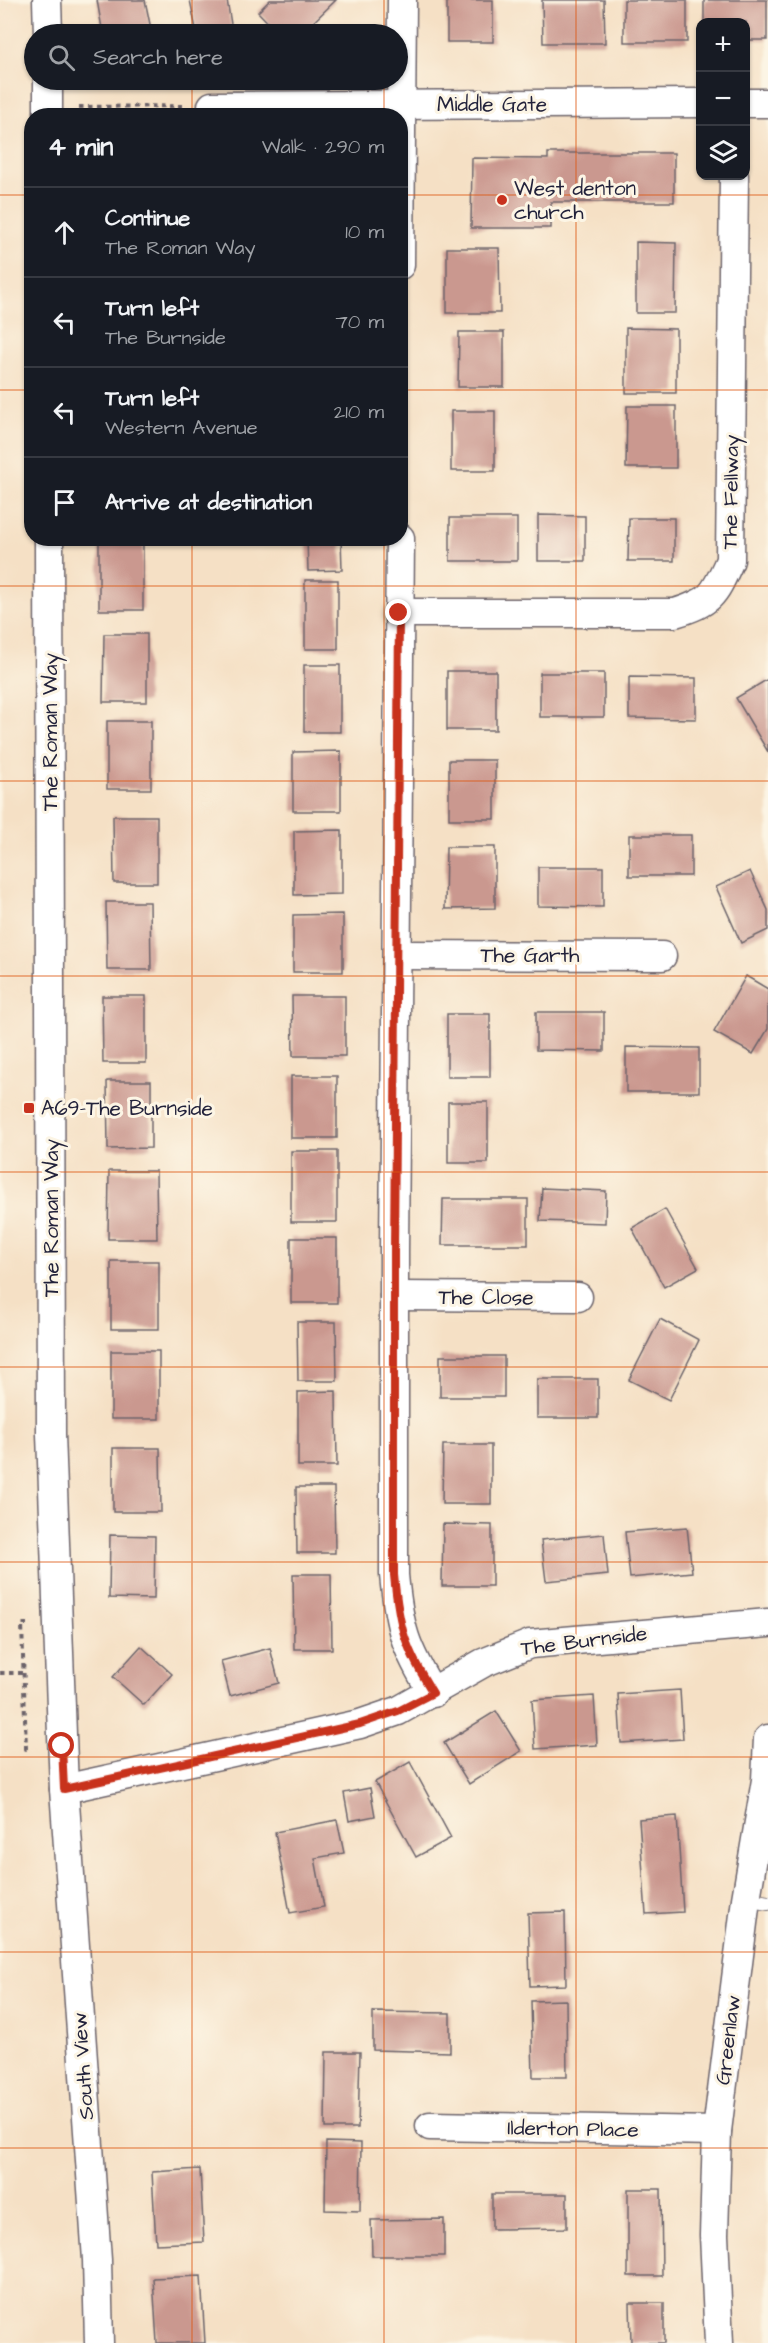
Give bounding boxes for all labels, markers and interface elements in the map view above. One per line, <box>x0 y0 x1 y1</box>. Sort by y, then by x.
map controls <box>696 18 750 180</box>
button: + <box>696 18 750 72</box>
search box <box>24 24 408 90</box>
icon: search <box>45 41 78 74</box>
text: Search here <box>93 42 223 73</box>
button: − <box>696 72 750 126</box>
street label: Middle Gate <box>437 90 547 119</box>
button: layers <box>696 126 750 180</box>
text: 4 min <box>48 129 113 165</box>
text: Walk · 290 m <box>262 133 384 161</box>
place label: West denton church <box>514 174 636 227</box>
marker: West denton church <box>495 193 509 207</box>
text: Continue <box>105 203 190 234</box>
icon: ahead <box>48 216 81 249</box>
text: 10 m <box>345 218 384 246</box>
text: The Roman Way <box>105 234 255 262</box>
text: Turn left <box>105 293 199 324</box>
icon: left <box>48 306 81 339</box>
text: 70 m <box>336 308 384 336</box>
text: The Burnside <box>105 324 226 352</box>
text: Turn left <box>105 383 199 414</box>
icon: left <box>48 396 81 429</box>
text: 210 m <box>334 398 384 426</box>
text: Western Avenue <box>105 414 258 442</box>
street label: The Fellway <box>715 434 749 550</box>
icon: arrive <box>48 486 81 519</box>
text: Arrive at destination <box>105 487 312 518</box>
route end <box>385 599 411 625</box>
street label: The Roman Way <box>36 653 67 811</box>
street label: The Garth <box>481 941 580 970</box>
place label: A69-The Burnside <box>41 1094 213 1123</box>
marker: A69-The Burnside <box>22 1101 36 1115</box>
street label: The Roman Way <box>37 1139 68 1297</box>
street label: The Close <box>438 1283 534 1312</box>
street label: The Burnside <box>519 1619 649 1663</box>
route start <box>48 1732 74 1758</box>
street label: Greenlaw <box>708 1993 748 2087</box>
street label: South View <box>65 2011 101 2121</box>
street label: Ilderton Place <box>507 2113 639 2145</box>

